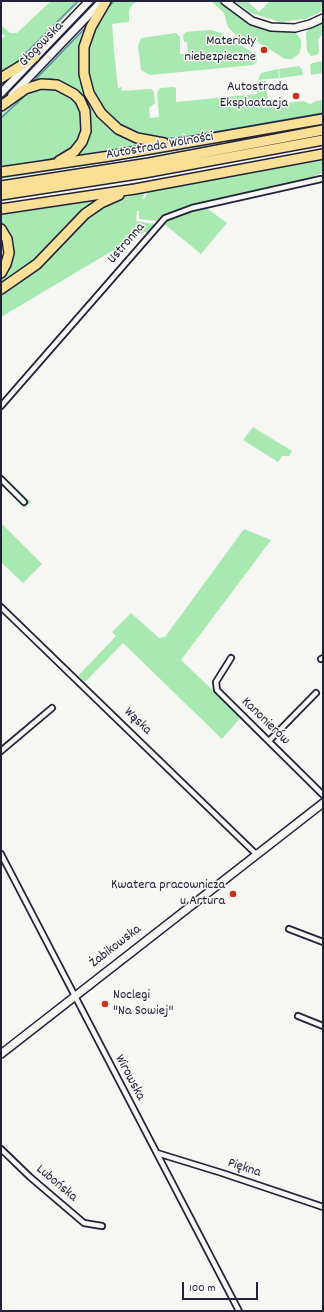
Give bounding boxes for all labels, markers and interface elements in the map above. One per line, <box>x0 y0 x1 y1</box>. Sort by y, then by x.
street label: Głogowska <box>16 19 68 71</box>
place label: Materiały niebezpieczne <box>185 34 256 66</box>
marker: Materiały niebezpieczne <box>259 45 269 55</box>
place label: Autostrada Eksploatacja <box>220 80 288 112</box>
marker: Autostrada Eksploatacja <box>291 91 301 101</box>
street label: Autostrada Wolności <box>105 129 215 165</box>
street label: Ustronna <box>105 220 149 268</box>
street label: Kanonierów <box>237 695 293 749</box>
street label: Wąska <box>119 705 155 739</box>
place label: Kwatera pracownicza u Artura <box>111 878 225 910</box>
marker: Kwatera pracownicza u Artura <box>228 889 238 899</box>
street label: Żabikowska <box>87 922 145 972</box>
place label: Noclegi "Na Sowiej" <box>113 988 173 1020</box>
marker: Noclegi "Na Sowiej" <box>100 999 110 1009</box>
street label: Wirowska <box>110 1052 148 1104</box>
street label: Piękna <box>225 1156 263 1182</box>
street label: Lubońska <box>32 1162 80 1206</box>
scale bar <box>184 1274 260 1300</box>
text: 100 m <box>189 1280 216 1297</box>

